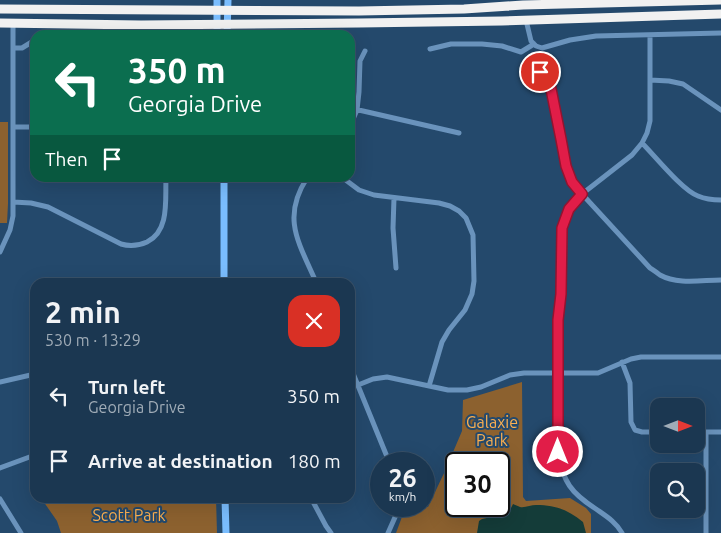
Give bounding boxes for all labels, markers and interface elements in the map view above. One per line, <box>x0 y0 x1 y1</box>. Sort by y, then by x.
icon: left <box>45 50 110 115</box>
text: 350 m <box>128 50 226 90</box>
pin <box>519 51 561 93</box>
icon: arrive <box>526 58 554 86</box>
text: Georgia Drive <box>128 91 262 116</box>
icon: arrive <box>98 145 126 173</box>
text: Then <box>45 148 88 170</box>
text: 2 min <box>45 295 121 329</box>
button: close <box>288 295 340 347</box>
text: 530 m · 13:29 <box>45 331 141 349</box>
text: Turn left <box>88 376 166 398</box>
icon: left <box>45 382 73 410</box>
text: 350 m <box>287 385 340 407</box>
text: Georgia Drive <box>88 398 186 416</box>
north arrow <box>650 398 705 452</box>
map controls <box>650 398 705 518</box>
park label: Galaxie Park <box>466 413 518 449</box>
position arrow <box>531 425 583 477</box>
icon: arrive <box>45 447 73 475</box>
text: Arrive at destination <box>88 450 273 472</box>
text: 180 m <box>288 450 341 472</box>
speed limit sign: 30 <box>445 452 510 517</box>
button: search <box>650 463 705 518</box>
text: 26 <box>388 464 417 492</box>
text: km/h <box>389 490 416 503</box>
park label: Scott Park <box>92 506 166 524</box>

